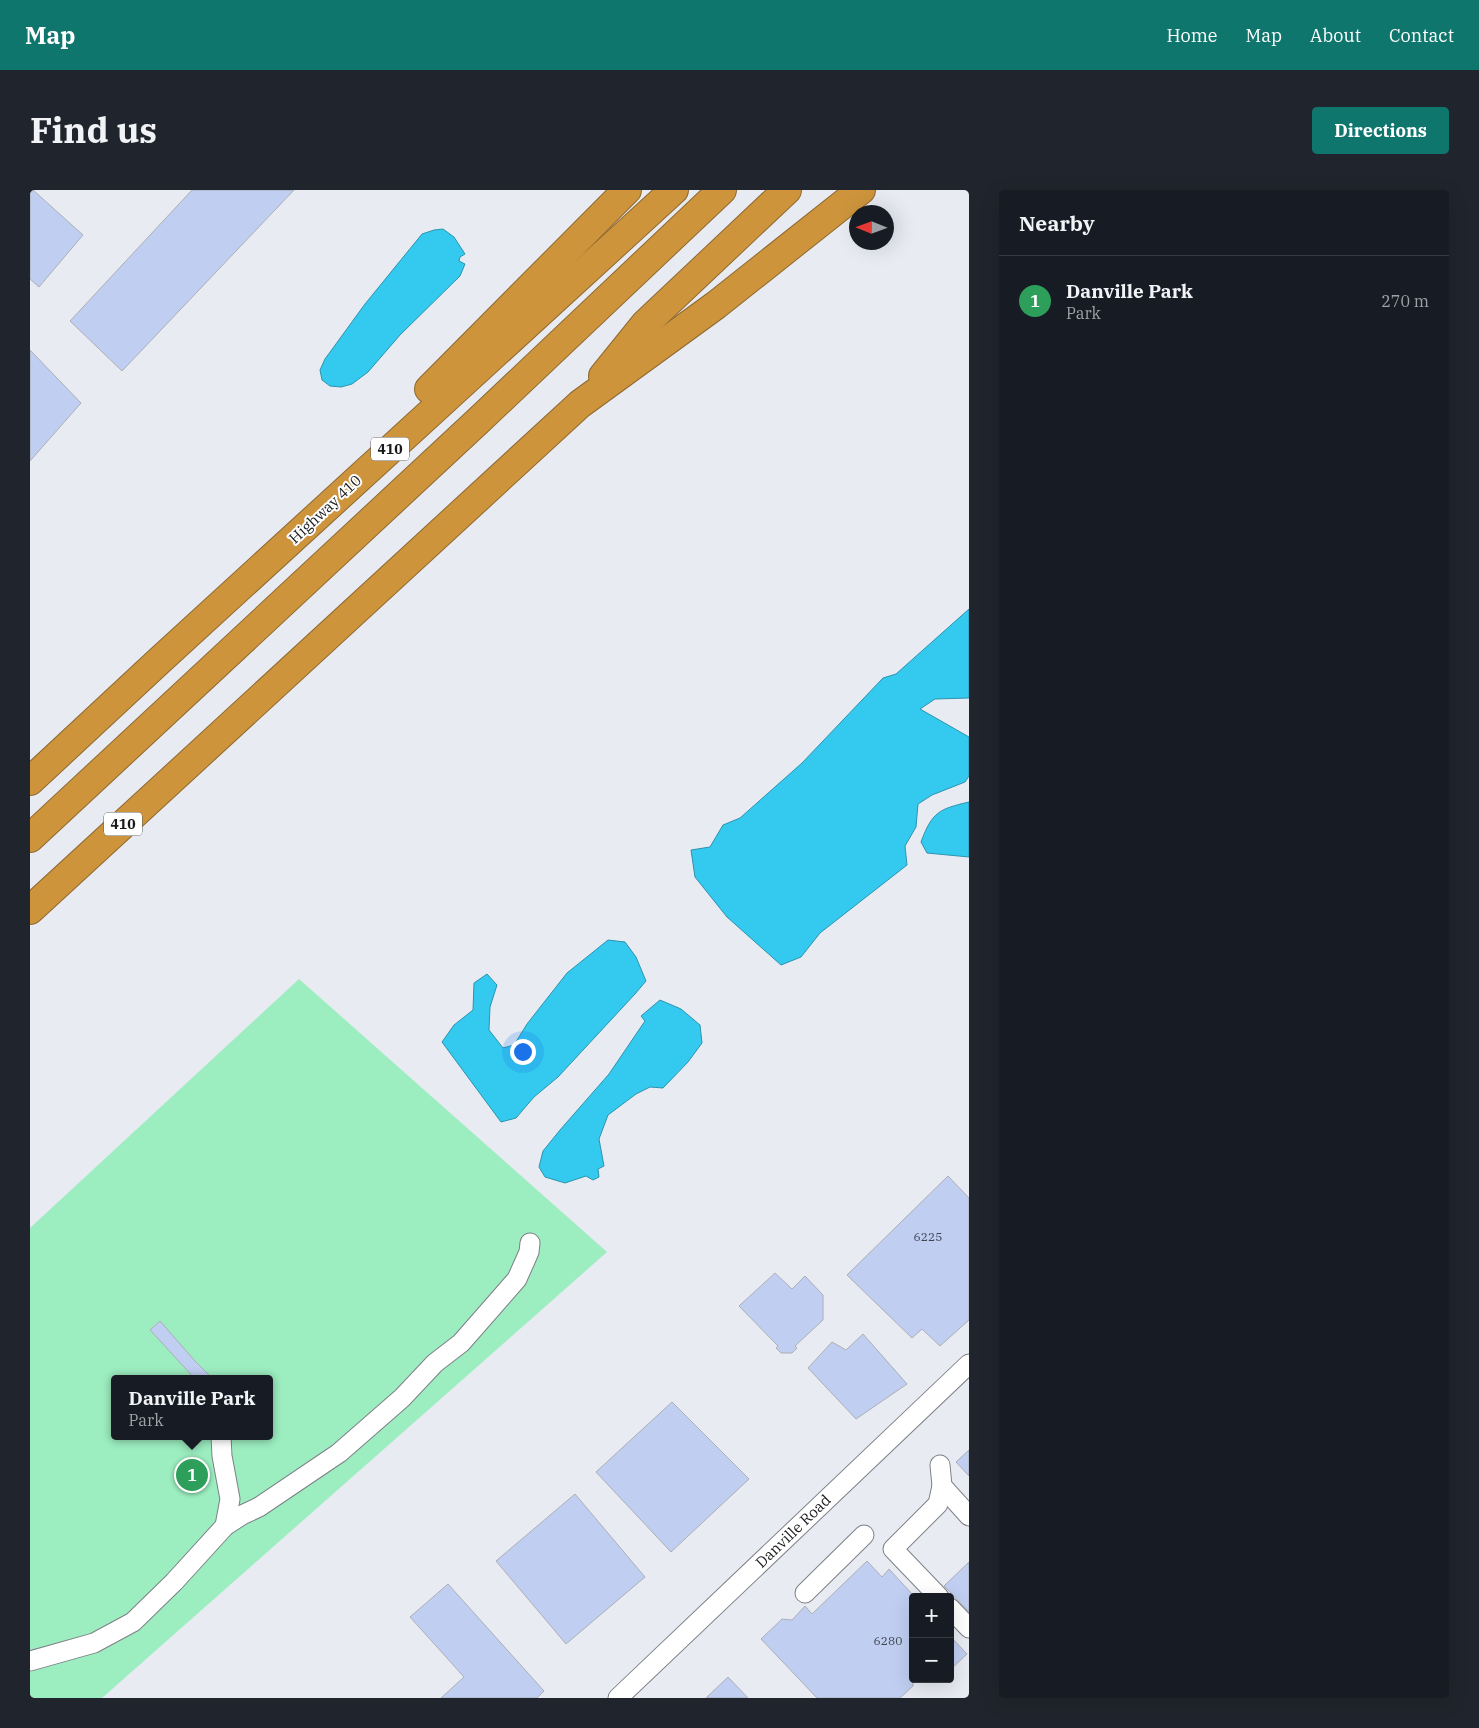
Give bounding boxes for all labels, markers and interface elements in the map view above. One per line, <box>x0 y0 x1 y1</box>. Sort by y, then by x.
text: Map <box>25 19 75 51</box>
text: Home <box>1166 24 1218 47</box>
text: Map <box>1246 24 1282 47</box>
text: About <box>1310 24 1361 47</box>
text: Contact <box>1389 24 1454 47</box>
text: Find us <box>30 107 157 153</box>
button: Directions <box>1312 107 1449 154</box>
north arrow <box>849 205 894 250</box>
text: Nearby <box>1019 209 1095 237</box>
text: Danville Park <box>1066 279 1193 303</box>
text: 1 <box>1030 291 1040 311</box>
text: 270 m <box>1381 291 1429 311</box>
text: Park <box>1066 303 1101 323</box>
road number: 410 <box>371 438 409 460</box>
street label: Highway 410 <box>285 471 365 547</box>
road number: 410 <box>104 812 142 836</box>
your location <box>510 1039 536 1065</box>
house number: 6225 <box>914 1229 942 1244</box>
popup <box>111 1375 273 1440</box>
text: Danville Park <box>129 1386 255 1410</box>
text: Park <box>129 1410 164 1430</box>
pin: 1 <box>176 1456 208 1494</box>
street label: Danville Road <box>751 1490 835 1572</box>
map controls <box>909 1593 954 1683</box>
button: + <box>909 1593 954 1638</box>
house number: 6280 <box>874 1633 902 1648</box>
button: − <box>909 1638 954 1683</box>

